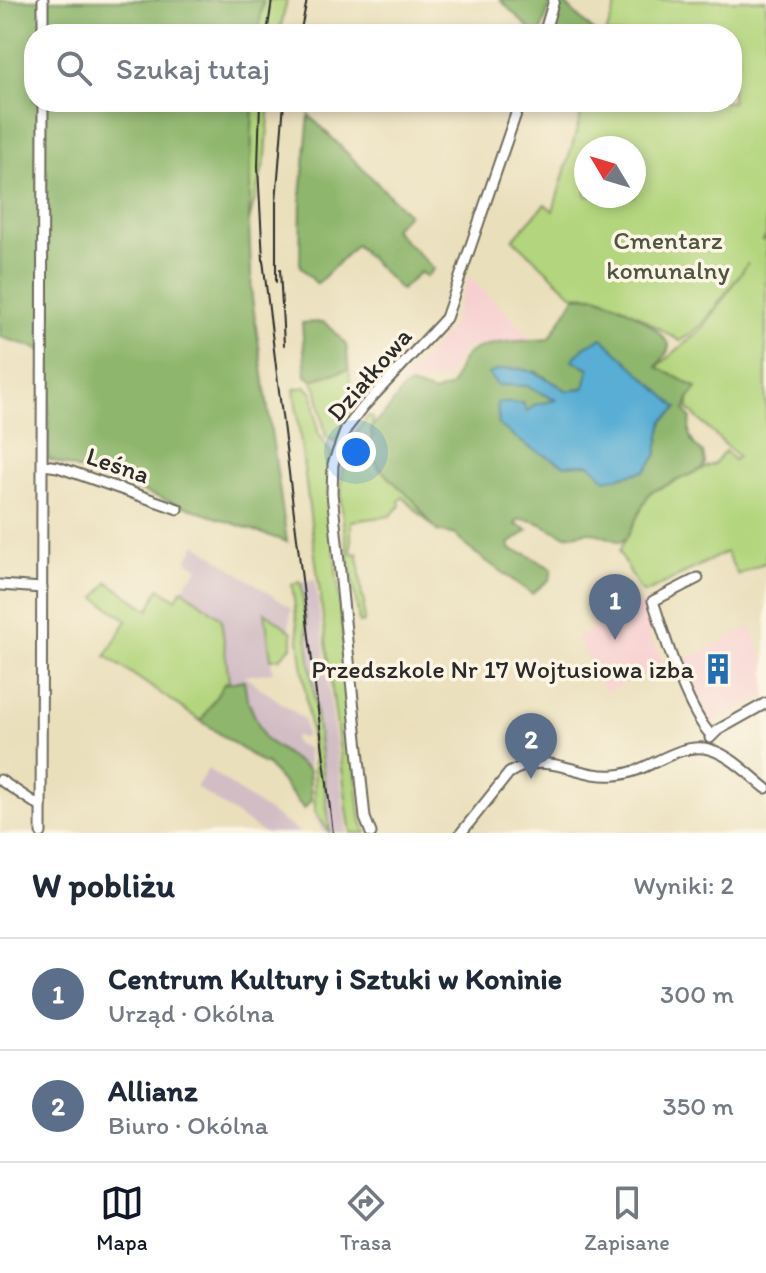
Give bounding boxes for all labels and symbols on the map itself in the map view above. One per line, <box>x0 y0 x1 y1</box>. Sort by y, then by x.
north arrow <box>574 136 646 208</box>
park label: Cmentarz komunalny <box>606 224 730 286</box>
street label: Działkowa <box>320 320 419 427</box>
your location <box>336 432 376 472</box>
street label: Leśna <box>82 439 154 491</box>
pin: 1 <box>589 574 641 640</box>
building icon: Przedszkole Nr 17 Wojtusiowa izba <box>701 652 735 686</box>
place label: Przedszkole Nr 17 Wojtusiowa izba <box>311 653 694 685</box>
pin: 2 <box>505 713 557 779</box>

